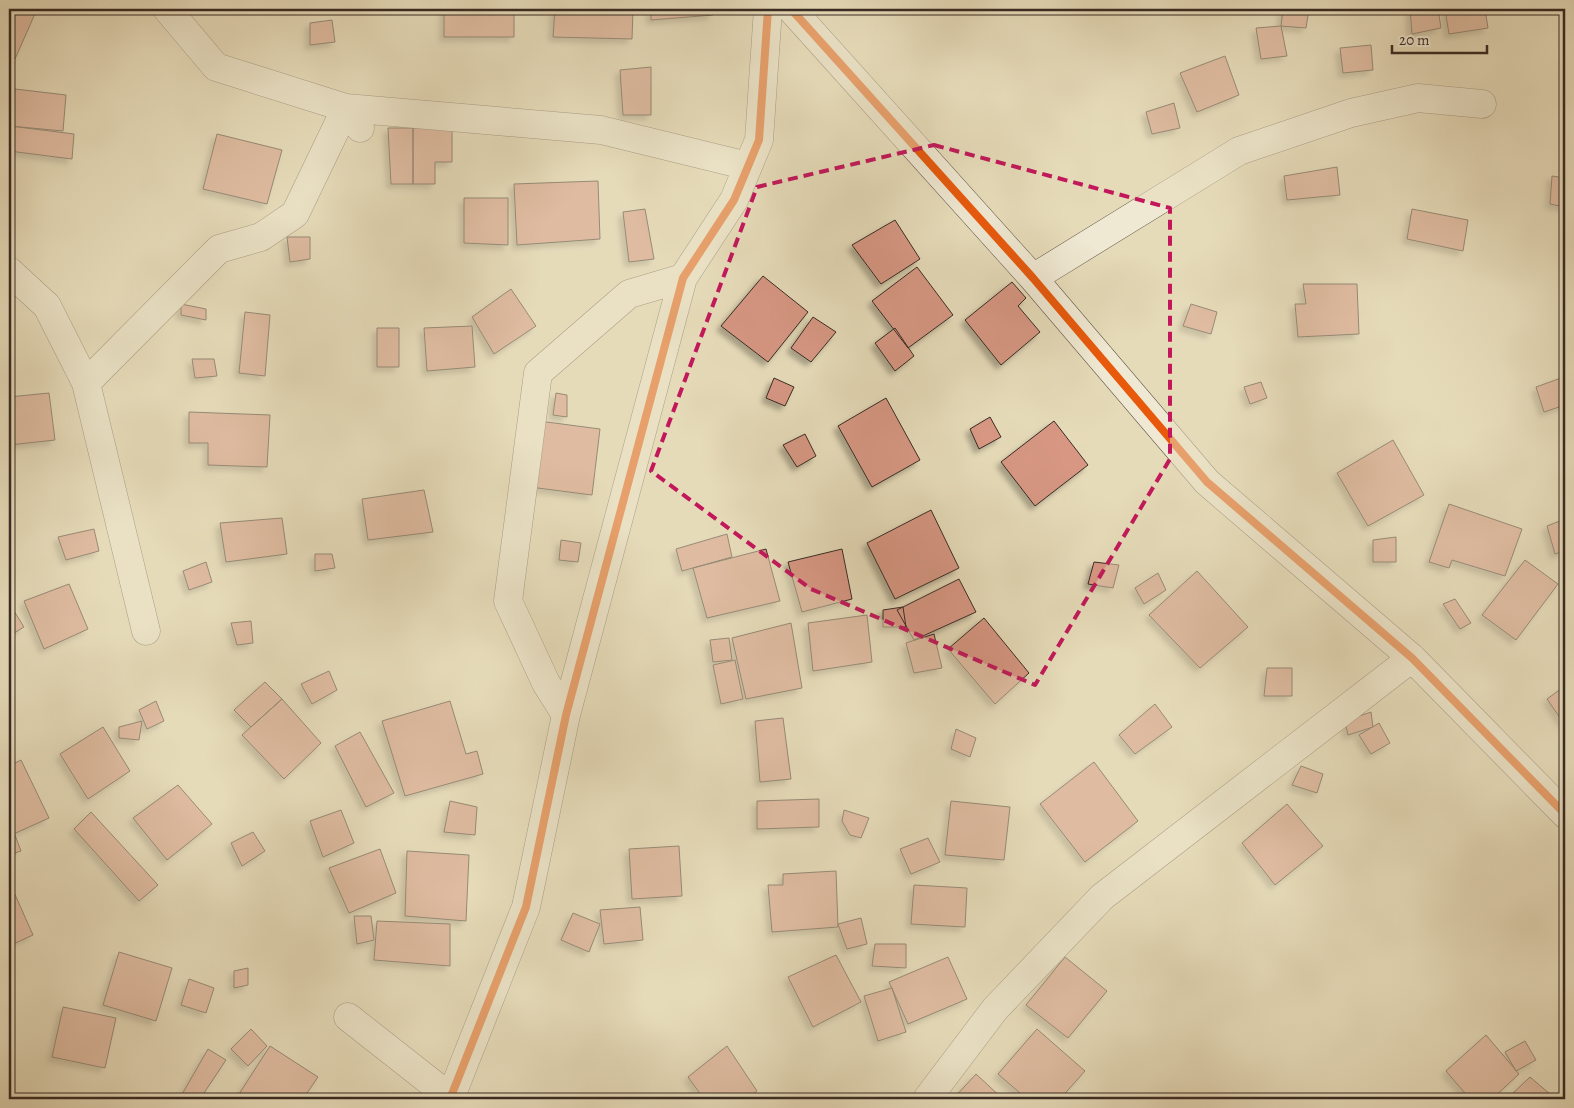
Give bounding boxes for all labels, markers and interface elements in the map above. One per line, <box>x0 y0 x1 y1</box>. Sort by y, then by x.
scale bar <box>1392 22 1486 54</box>
text: 20 m <box>1399 30 1430 50</box>

